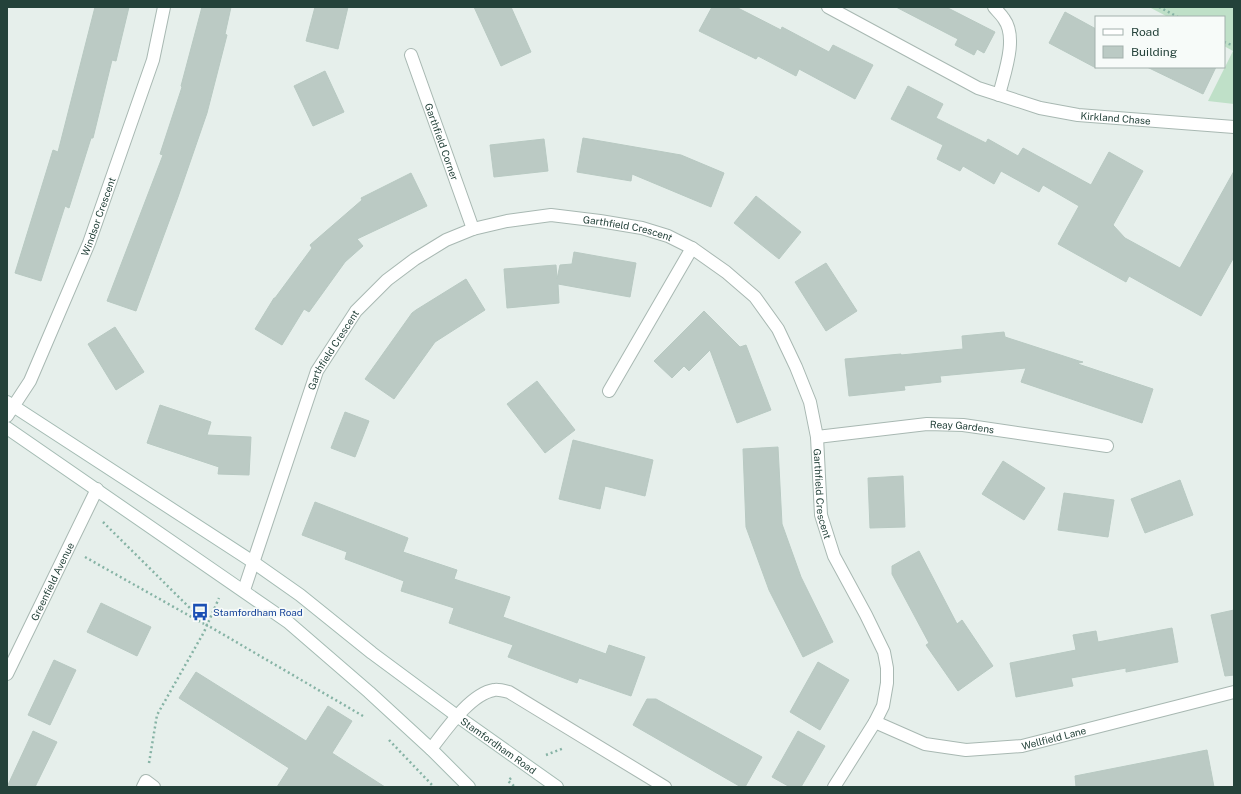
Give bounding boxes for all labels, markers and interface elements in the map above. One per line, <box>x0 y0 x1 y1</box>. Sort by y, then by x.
legend <box>1095 16 1225 68</box>
text: Road <box>1131 25 1159 39</box>
text: Building <box>1131 45 1177 59</box>
street label: Garthfield Corner <box>423 101 461 182</box>
street label: Kirkland Chase <box>1080 109 1152 127</box>
street label: Windsor Crescent <box>78 175 118 258</box>
street label: Garthfield Crescent <box>582 213 675 243</box>
street label: Garthfield Crescent <box>305 307 361 391</box>
street label: Reay Gardens <box>930 418 995 435</box>
street label: Garthfield Crescent <box>812 448 834 541</box>
street label: Greenfield Avenue <box>28 540 76 623</box>
bus stop icon: Stamfordham Road <box>190 602 210 622</box>
place label: Stamfordham Road <box>213 606 303 618</box>
street label: Stamfordham Road <box>458 715 539 776</box>
street label: Wellfield Lane <box>1020 724 1088 752</box>

